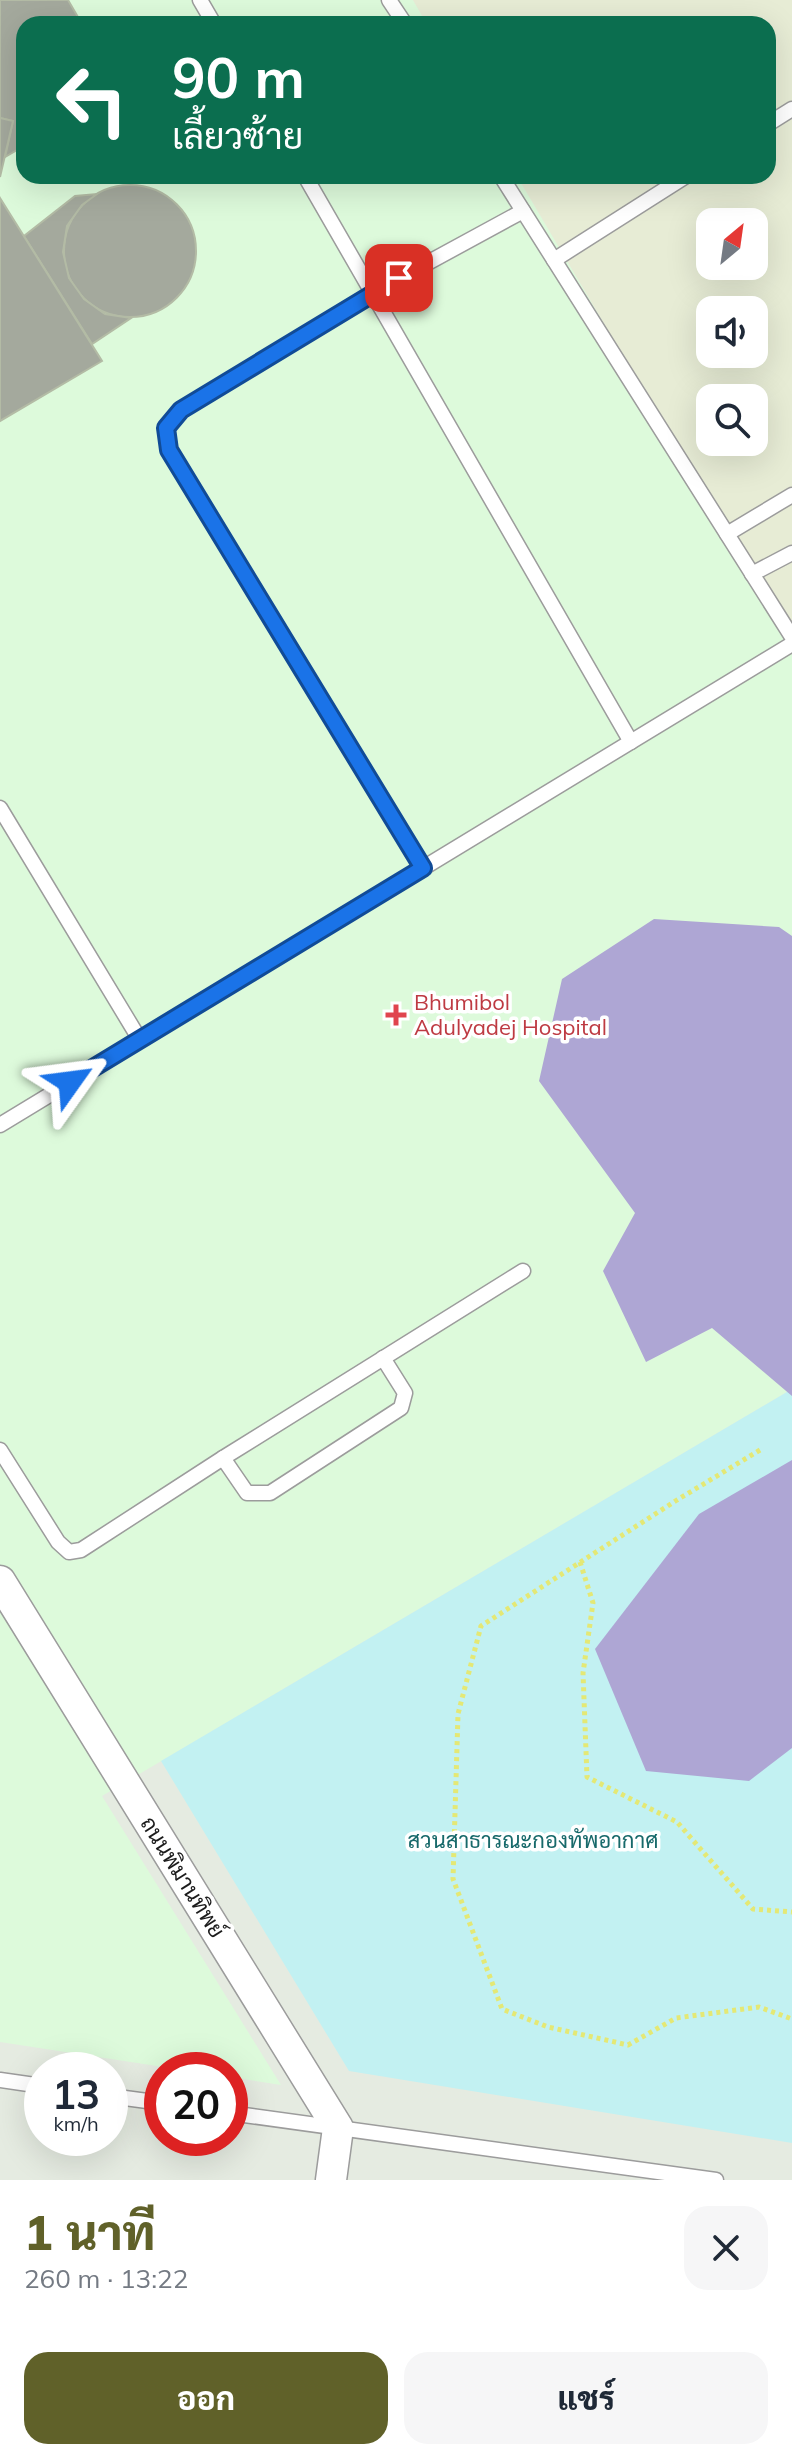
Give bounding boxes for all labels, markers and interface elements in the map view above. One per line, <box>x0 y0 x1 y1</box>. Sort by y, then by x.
text: 90 m <box>172 42 305 112</box>
icon: left <box>40 48 144 152</box>
text: เลี้ยวซ้าย <box>172 113 303 158</box>
north arrow <box>696 208 768 280</box>
map controls <box>696 208 768 456</box>
pin <box>365 244 433 312</box>
icon: arrive <box>377 256 421 300</box>
button: sound <box>696 296 768 368</box>
button: search <box>696 384 768 456</box>
place label: Bhumibol Adulyadej Hospital <box>414 988 607 1041</box>
marker: Bhumibol Adulyadej Hospital <box>385 1004 407 1026</box>
position arrow <box>28 1040 112 1124</box>
street label: ถนนพิมานทิพย์ <box>135 1811 231 1943</box>
park label: สวนสาธารณะกองทัพอากาศ <box>408 1826 658 1854</box>
speed limit sign: 20 <box>144 2052 248 2156</box>
text: 13 <box>52 2069 100 2119</box>
text: km/h <box>53 2111 99 2136</box>
text: 1 นาที <box>24 2202 155 2262</box>
button: close <box>684 2206 768 2290</box>
text: 260 m · 13:22 <box>24 2262 188 2295</box>
button: ออก <box>24 2352 388 2444</box>
button: แชร์ <box>404 2352 768 2444</box>

